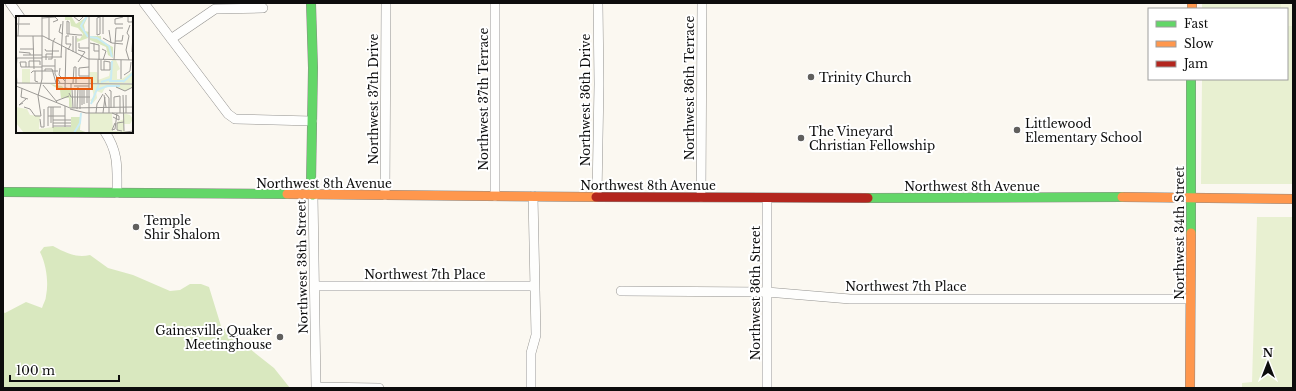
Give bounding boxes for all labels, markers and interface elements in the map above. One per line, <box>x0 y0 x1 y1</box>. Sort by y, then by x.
legend <box>1148 8 1288 80</box>
inset map <box>16 16 133 133</box>
street label: Northwest 36th Terrace <box>682 16 697 160</box>
text: Fast <box>1184 16 1209 31</box>
street label: Northwest 37th Terrace <box>476 27 491 170</box>
street label: Northwest 37th Drive <box>366 33 381 164</box>
street label: Northwest 36th Drive <box>578 34 593 166</box>
text: Slow <box>1184 36 1214 51</box>
text: Jam <box>1182 56 1208 71</box>
place label: Trinity Church <box>819 70 911 85</box>
marker: Trinity Church <box>806 72 816 82</box>
place label: Littlewood Elementary School <box>1025 116 1142 145</box>
place label: The Vineyard Christian Fellowship <box>809 124 935 153</box>
marker: Littlewood Elementary School <box>1012 125 1022 135</box>
marker: The Vineyard Christian Fellowship <box>796 133 806 143</box>
street label: Northwest 34th Street <box>1172 166 1187 300</box>
street label: Northwest 8th Avenue <box>256 176 392 191</box>
street label: Northwest 8th Avenue <box>580 178 716 193</box>
street label: Northwest 8th Avenue <box>904 179 1040 194</box>
street label: Northwest 38th Street <box>293 199 311 334</box>
place label: Temple Shir Shalom <box>144 213 220 242</box>
marker: Temple Shir Shalom <box>131 222 141 232</box>
street label: Northwest 36th Street <box>748 225 763 360</box>
street label: Northwest 7th Place <box>364 267 486 282</box>
street label: Northwest 7th Place <box>845 279 967 294</box>
place label: Gainesville Quaker Meetinghouse <box>155 323 272 352</box>
marker: Gainesville Quaker Meetinghouse <box>275 332 285 342</box>
north arrow <box>1248 343 1288 383</box>
text: N <box>1263 346 1274 360</box>
scale bar <box>10 357 119 383</box>
text: 100 m <box>16 363 55 378</box>

